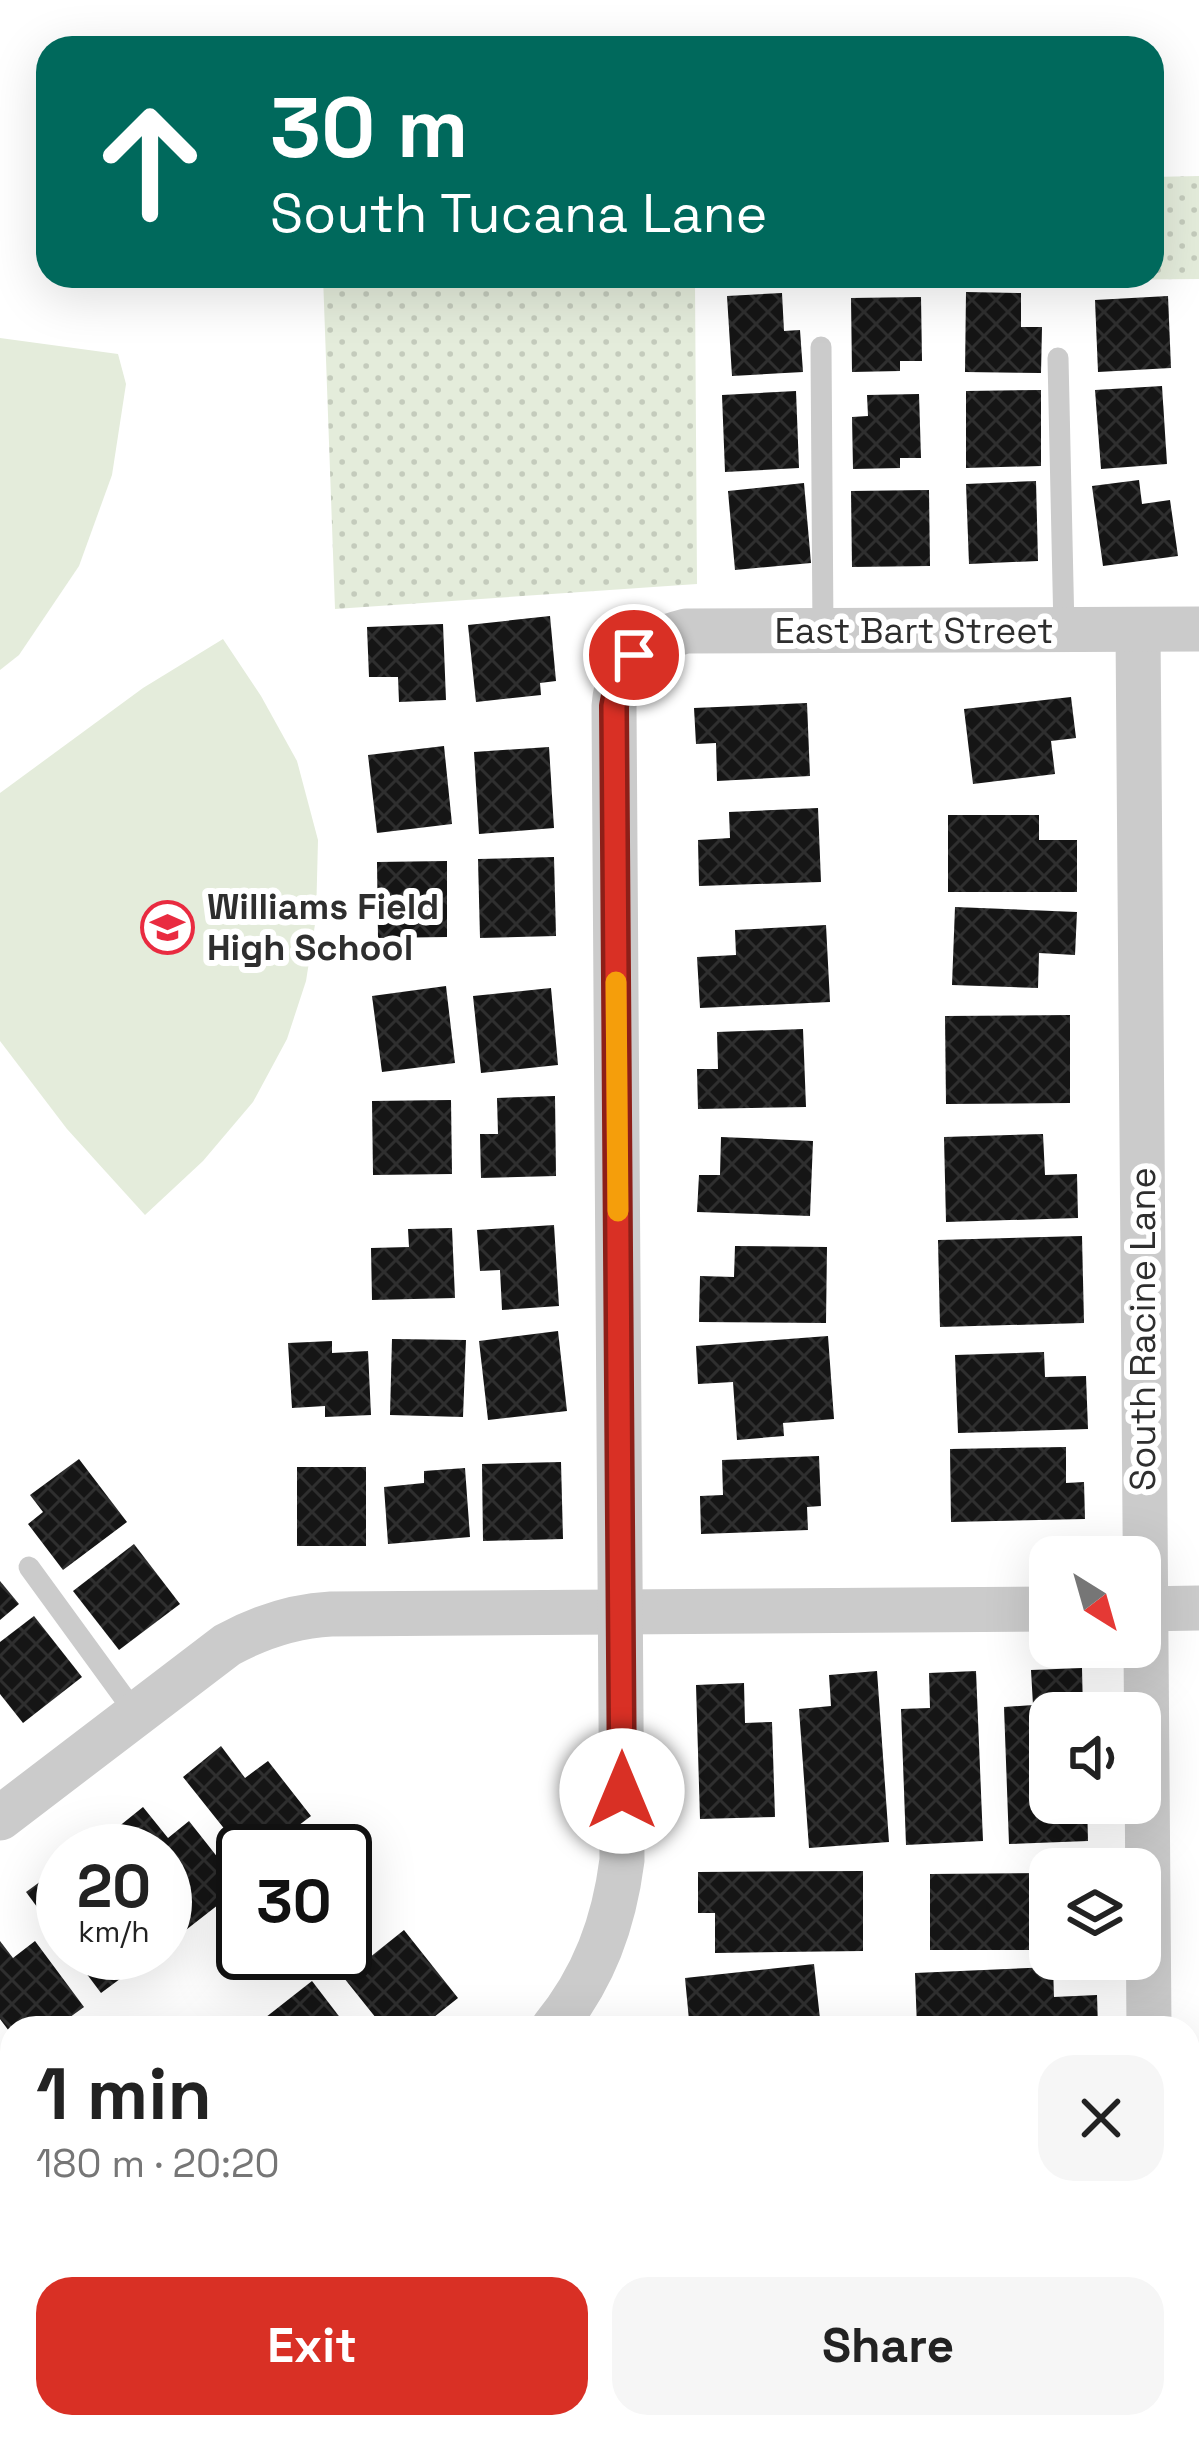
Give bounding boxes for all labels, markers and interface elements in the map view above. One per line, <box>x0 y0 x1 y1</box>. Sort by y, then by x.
text: 30 m <box>270 74 469 182</box>
icon: ahead <box>72 84 228 240</box>
text: South Tucana Lane <box>270 179 768 248</box>
pin <box>583 604 685 706</box>
street label: East Bart Street <box>774 608 1054 654</box>
icon: arrive <box>601 622 667 688</box>
place label: Williams Field High School <box>207 884 439 971</box>
school or university icon: Williams Field High School <box>140 900 196 956</box>
street label: South Racine Lane <box>1120 1167 1166 1491</box>
north arrow <box>1029 1536 1161 1668</box>
map controls <box>1029 1536 1161 1980</box>
button: sound <box>1029 1692 1161 1824</box>
position arrow <box>559 1728 685 1854</box>
speed limit sign: 30 <box>216 1824 372 1980</box>
text: 20 <box>77 1848 151 1925</box>
button: layers <box>1029 1848 1161 1980</box>
text: km/h <box>78 1912 150 1951</box>
text: 1 min <box>36 2048 212 2140</box>
button: close <box>1038 2055 1164 2181</box>
text: 180 m · 20:20 <box>36 2139 279 2188</box>
button: Exit <box>36 2277 588 2415</box>
button: Share <box>612 2277 1164 2415</box>

